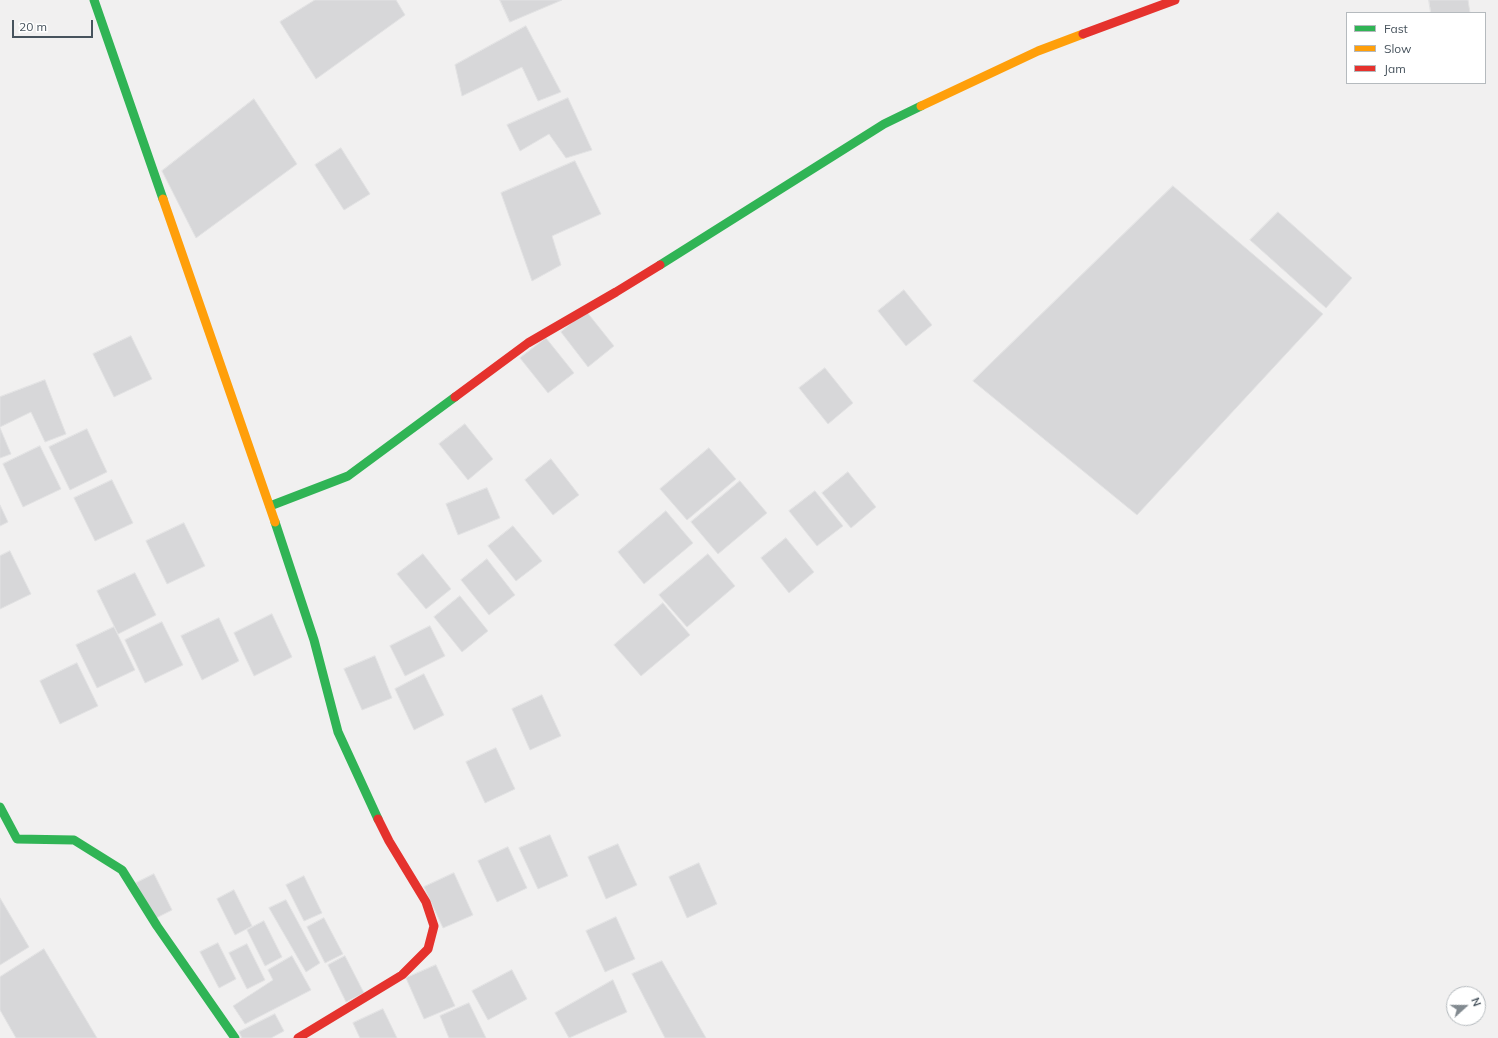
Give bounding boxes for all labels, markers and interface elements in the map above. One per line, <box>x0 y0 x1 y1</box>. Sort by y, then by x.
scale bar <box>14 12 95 38</box>
legend <box>1346 12 1486 84</box>
text: 20 m <box>19 19 47 34</box>
text: Fast <box>1384 21 1408 36</box>
text: Slow <box>1384 41 1412 56</box>
text: Jam <box>1384 61 1406 76</box>
north arrow <box>1446 986 1486 1026</box>
text: N <box>1468 996 1484 1008</box>

